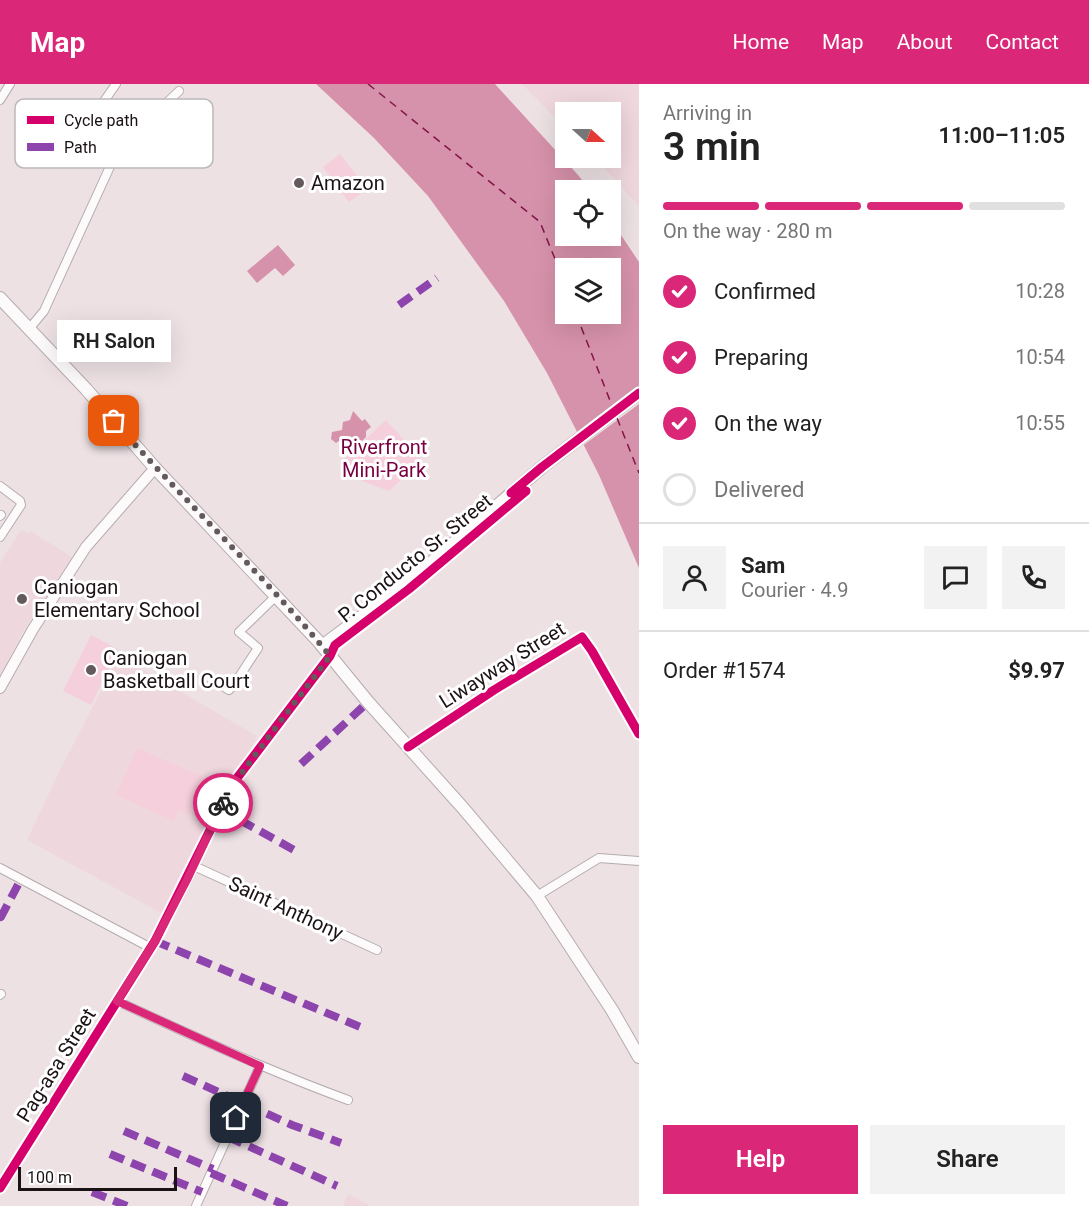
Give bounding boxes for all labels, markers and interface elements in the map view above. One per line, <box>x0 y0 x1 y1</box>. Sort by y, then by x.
text: Map <box>30 26 85 59</box>
text: Home <box>733 30 789 54</box>
text: Map <box>822 30 864 54</box>
text: About <box>897 30 953 54</box>
text: Contact <box>986 30 1059 54</box>
legend <box>15 99 213 168</box>
text: Arriving in <box>663 101 752 125</box>
north arrow <box>555 102 621 168</box>
map controls <box>555 102 621 324</box>
text: Cycle path <box>64 111 138 130</box>
text: 11:00–11:05 <box>938 123 1065 148</box>
text: 3 min <box>663 124 761 170</box>
text: Path <box>64 138 97 157</box>
place label: Amazon <box>311 171 385 195</box>
marker: Amazon <box>292 176 306 190</box>
button: locate <box>555 180 621 246</box>
text: On the way · 280 m <box>663 219 832 243</box>
button: layers <box>555 258 621 324</box>
icon: check <box>663 275 696 308</box>
text: Confirmed <box>714 279 816 304</box>
text: 10:28 <box>1015 279 1065 303</box>
callout: RH Salon <box>57 319 171 361</box>
text: RH Salon <box>73 329 155 353</box>
icon: check <box>663 341 696 374</box>
text: Preparing <box>714 345 808 370</box>
text: 10:54 <box>1015 345 1065 369</box>
pin <box>88 395 139 446</box>
icon: bag <box>97 404 130 437</box>
icon: check <box>663 407 696 440</box>
text: On the way <box>714 411 822 436</box>
text: 10:55 <box>1015 411 1065 435</box>
park label: Riverfront Mini-Park <box>341 435 427 482</box>
text: Delivered <box>714 477 804 502</box>
street label: P. Conducto Sr. Street <box>333 489 497 627</box>
button: person <box>663 546 726 609</box>
button: chat <box>924 546 987 609</box>
button: phone <box>1002 546 1065 609</box>
text: Sam <box>741 553 785 578</box>
place label: Caniogan Elementary School <box>34 575 200 622</box>
text: Courier · 4.9 <box>741 578 848 602</box>
marker: Caniogan Elementary School <box>15 592 29 606</box>
street label: Liwayway Street <box>435 617 569 713</box>
place label: Caniogan Basketball Court <box>103 646 250 693</box>
text: Order #1574 <box>663 658 785 683</box>
text: $9.97 <box>1008 658 1065 683</box>
marker: Caniogan Basketball Court <box>84 663 98 677</box>
courier <box>193 773 253 833</box>
icon: bike <box>207 787 240 820</box>
street label: Saint Anthony <box>225 871 348 945</box>
street label: Pag-asa Street <box>11 1004 101 1126</box>
pin <box>210 1092 261 1143</box>
icon: home <box>219 1101 252 1134</box>
button: Help <box>663 1125 858 1194</box>
button: Share <box>870 1125 1065 1194</box>
scale bar <box>18 1164 177 1192</box>
text: 100 m <box>27 1168 72 1187</box>

